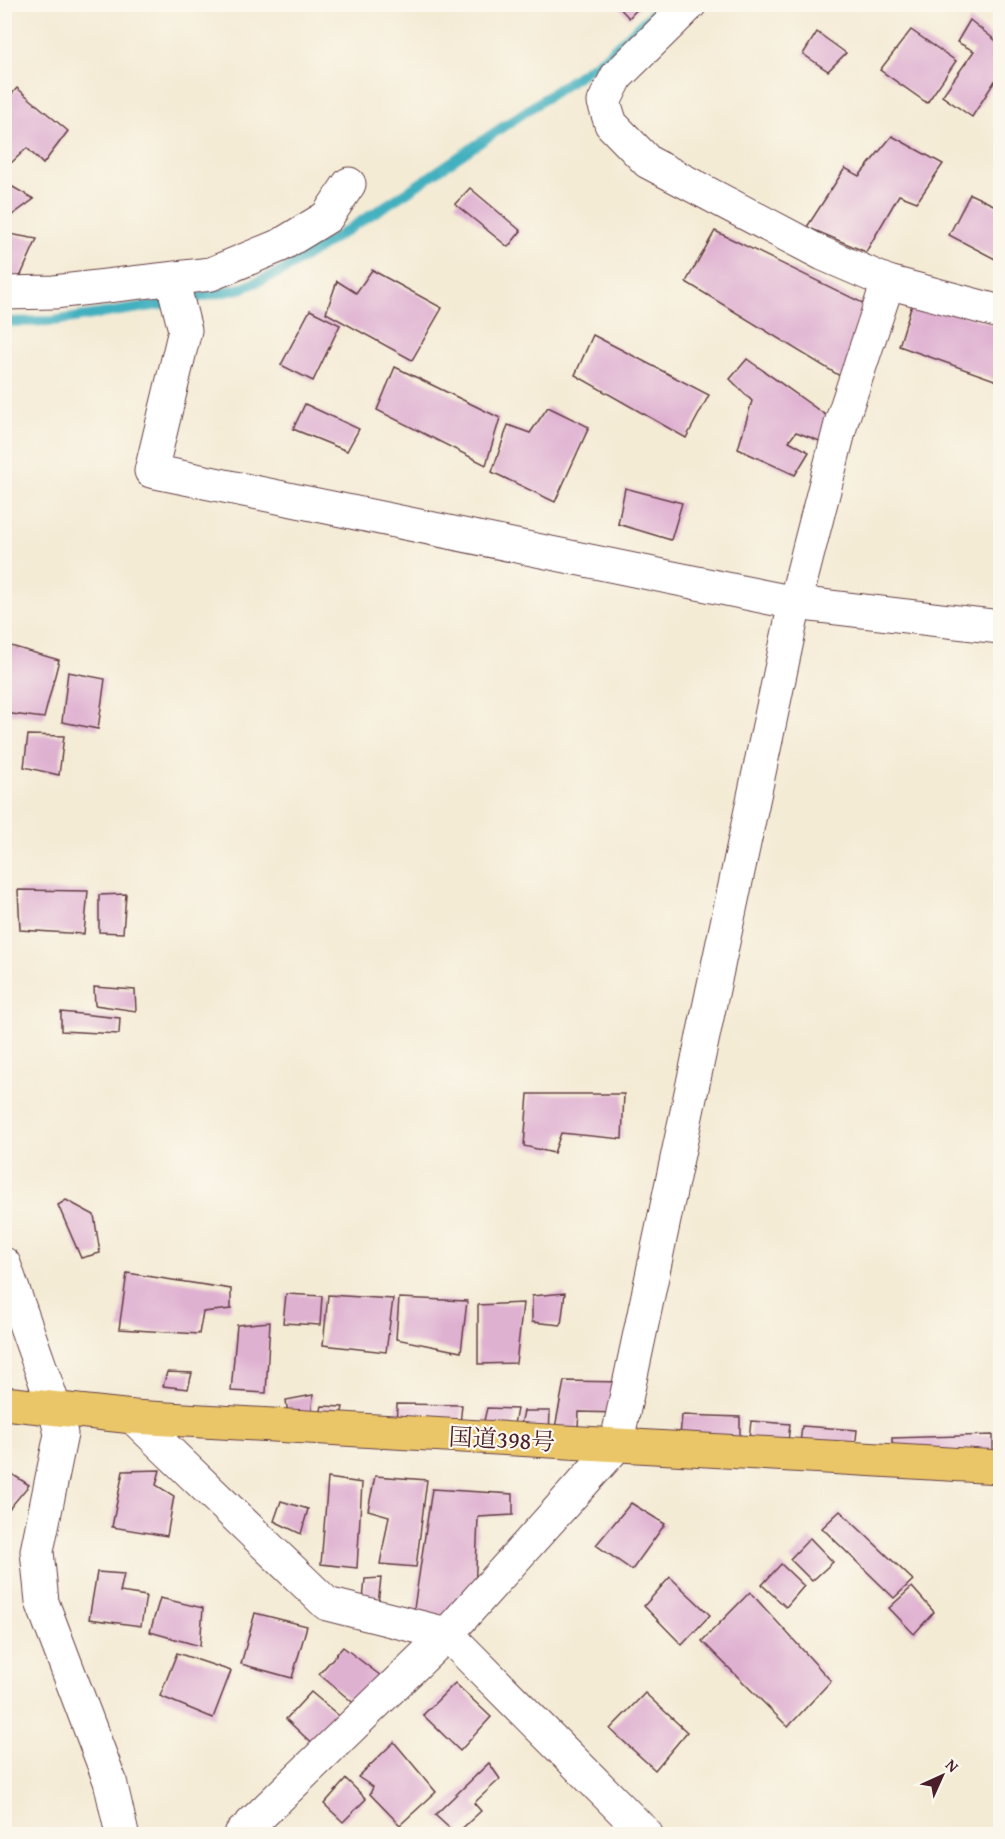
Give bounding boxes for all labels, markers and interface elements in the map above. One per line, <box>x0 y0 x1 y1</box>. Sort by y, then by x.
street label: 国道398号 <box>448 1419 556 1459</box>
north arrow <box>912 1746 972 1806</box>
text: N <box>940 1753 965 1778</box>

